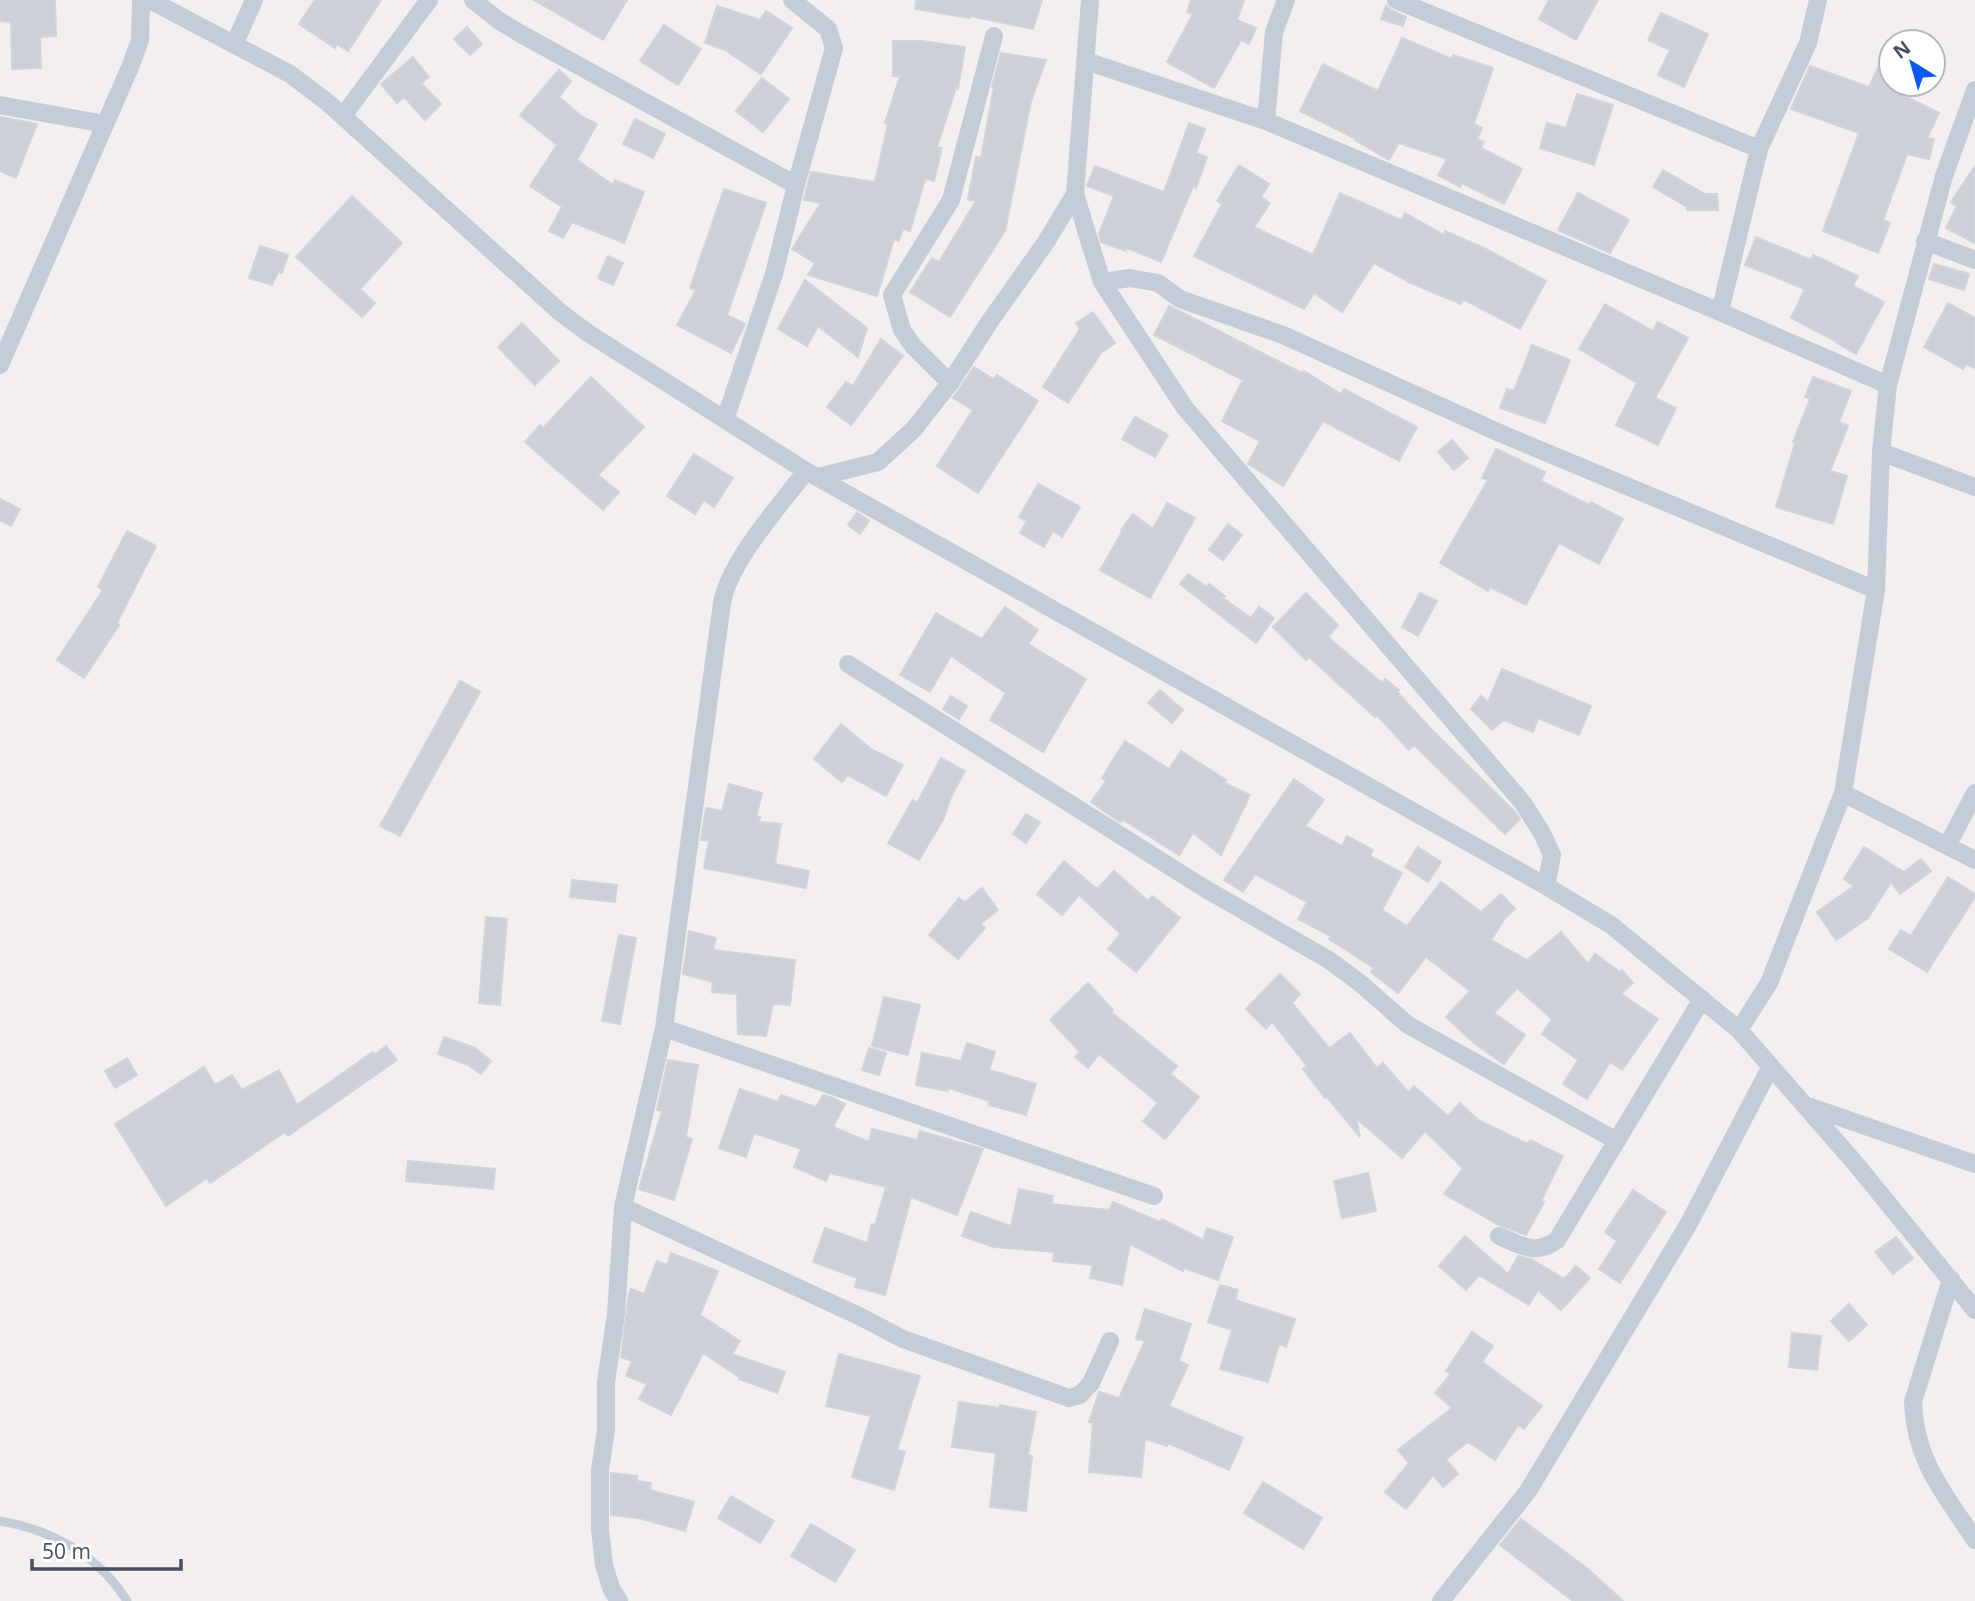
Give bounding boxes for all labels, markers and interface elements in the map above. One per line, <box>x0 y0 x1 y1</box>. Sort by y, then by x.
north arrow <box>1877 28 1947 98</box>
text: N <box>1888 34 1916 64</box>
scale bar <box>32 1528 180 1572</box>
text: 50 m <box>42 1537 91 1565</box>

